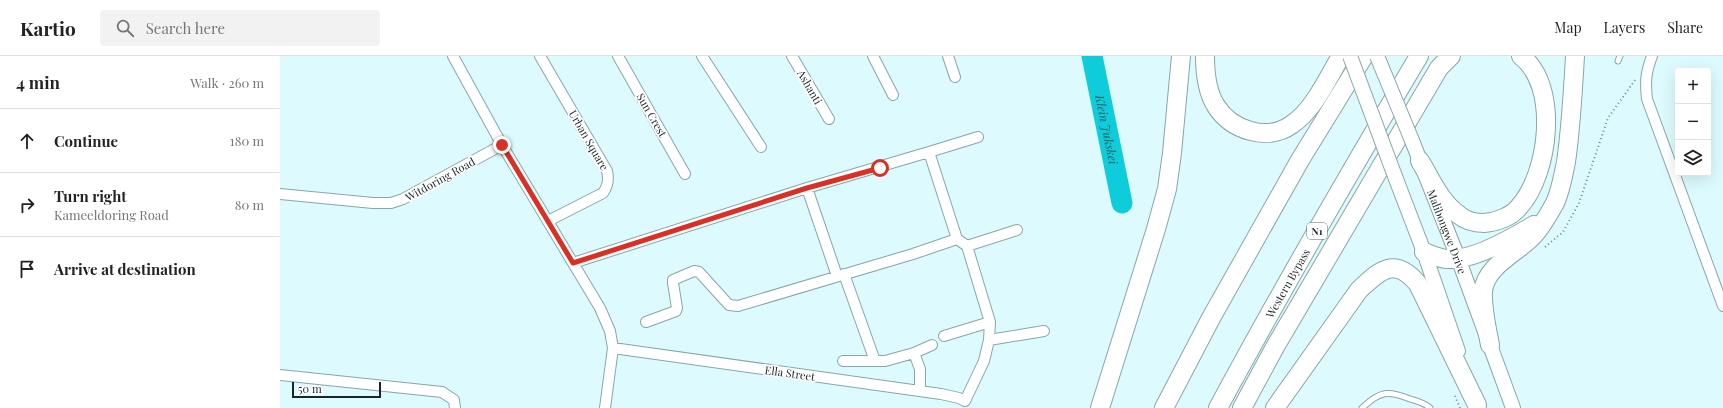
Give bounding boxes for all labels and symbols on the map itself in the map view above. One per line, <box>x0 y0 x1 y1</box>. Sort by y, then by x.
street label: Ashanti <box>794 66 826 107</box>
street label: Sun Crest <box>633 90 671 140</box>
water label: Klein Jukskei <box>1092 92 1122 166</box>
street label: Urban Square <box>566 107 613 173</box>
route end <box>493 136 511 154</box>
street label: Witdoring Road <box>402 153 478 205</box>
route start <box>871 159 889 177</box>
street label: Malibongwe Drive <box>1424 187 1471 276</box>
road number: N1 <box>1307 223 1327 239</box>
street label: Western Bypass <box>1261 245 1313 321</box>
street label: Ella Street <box>764 362 816 384</box>
scale bar <box>292 380 381 399</box>

